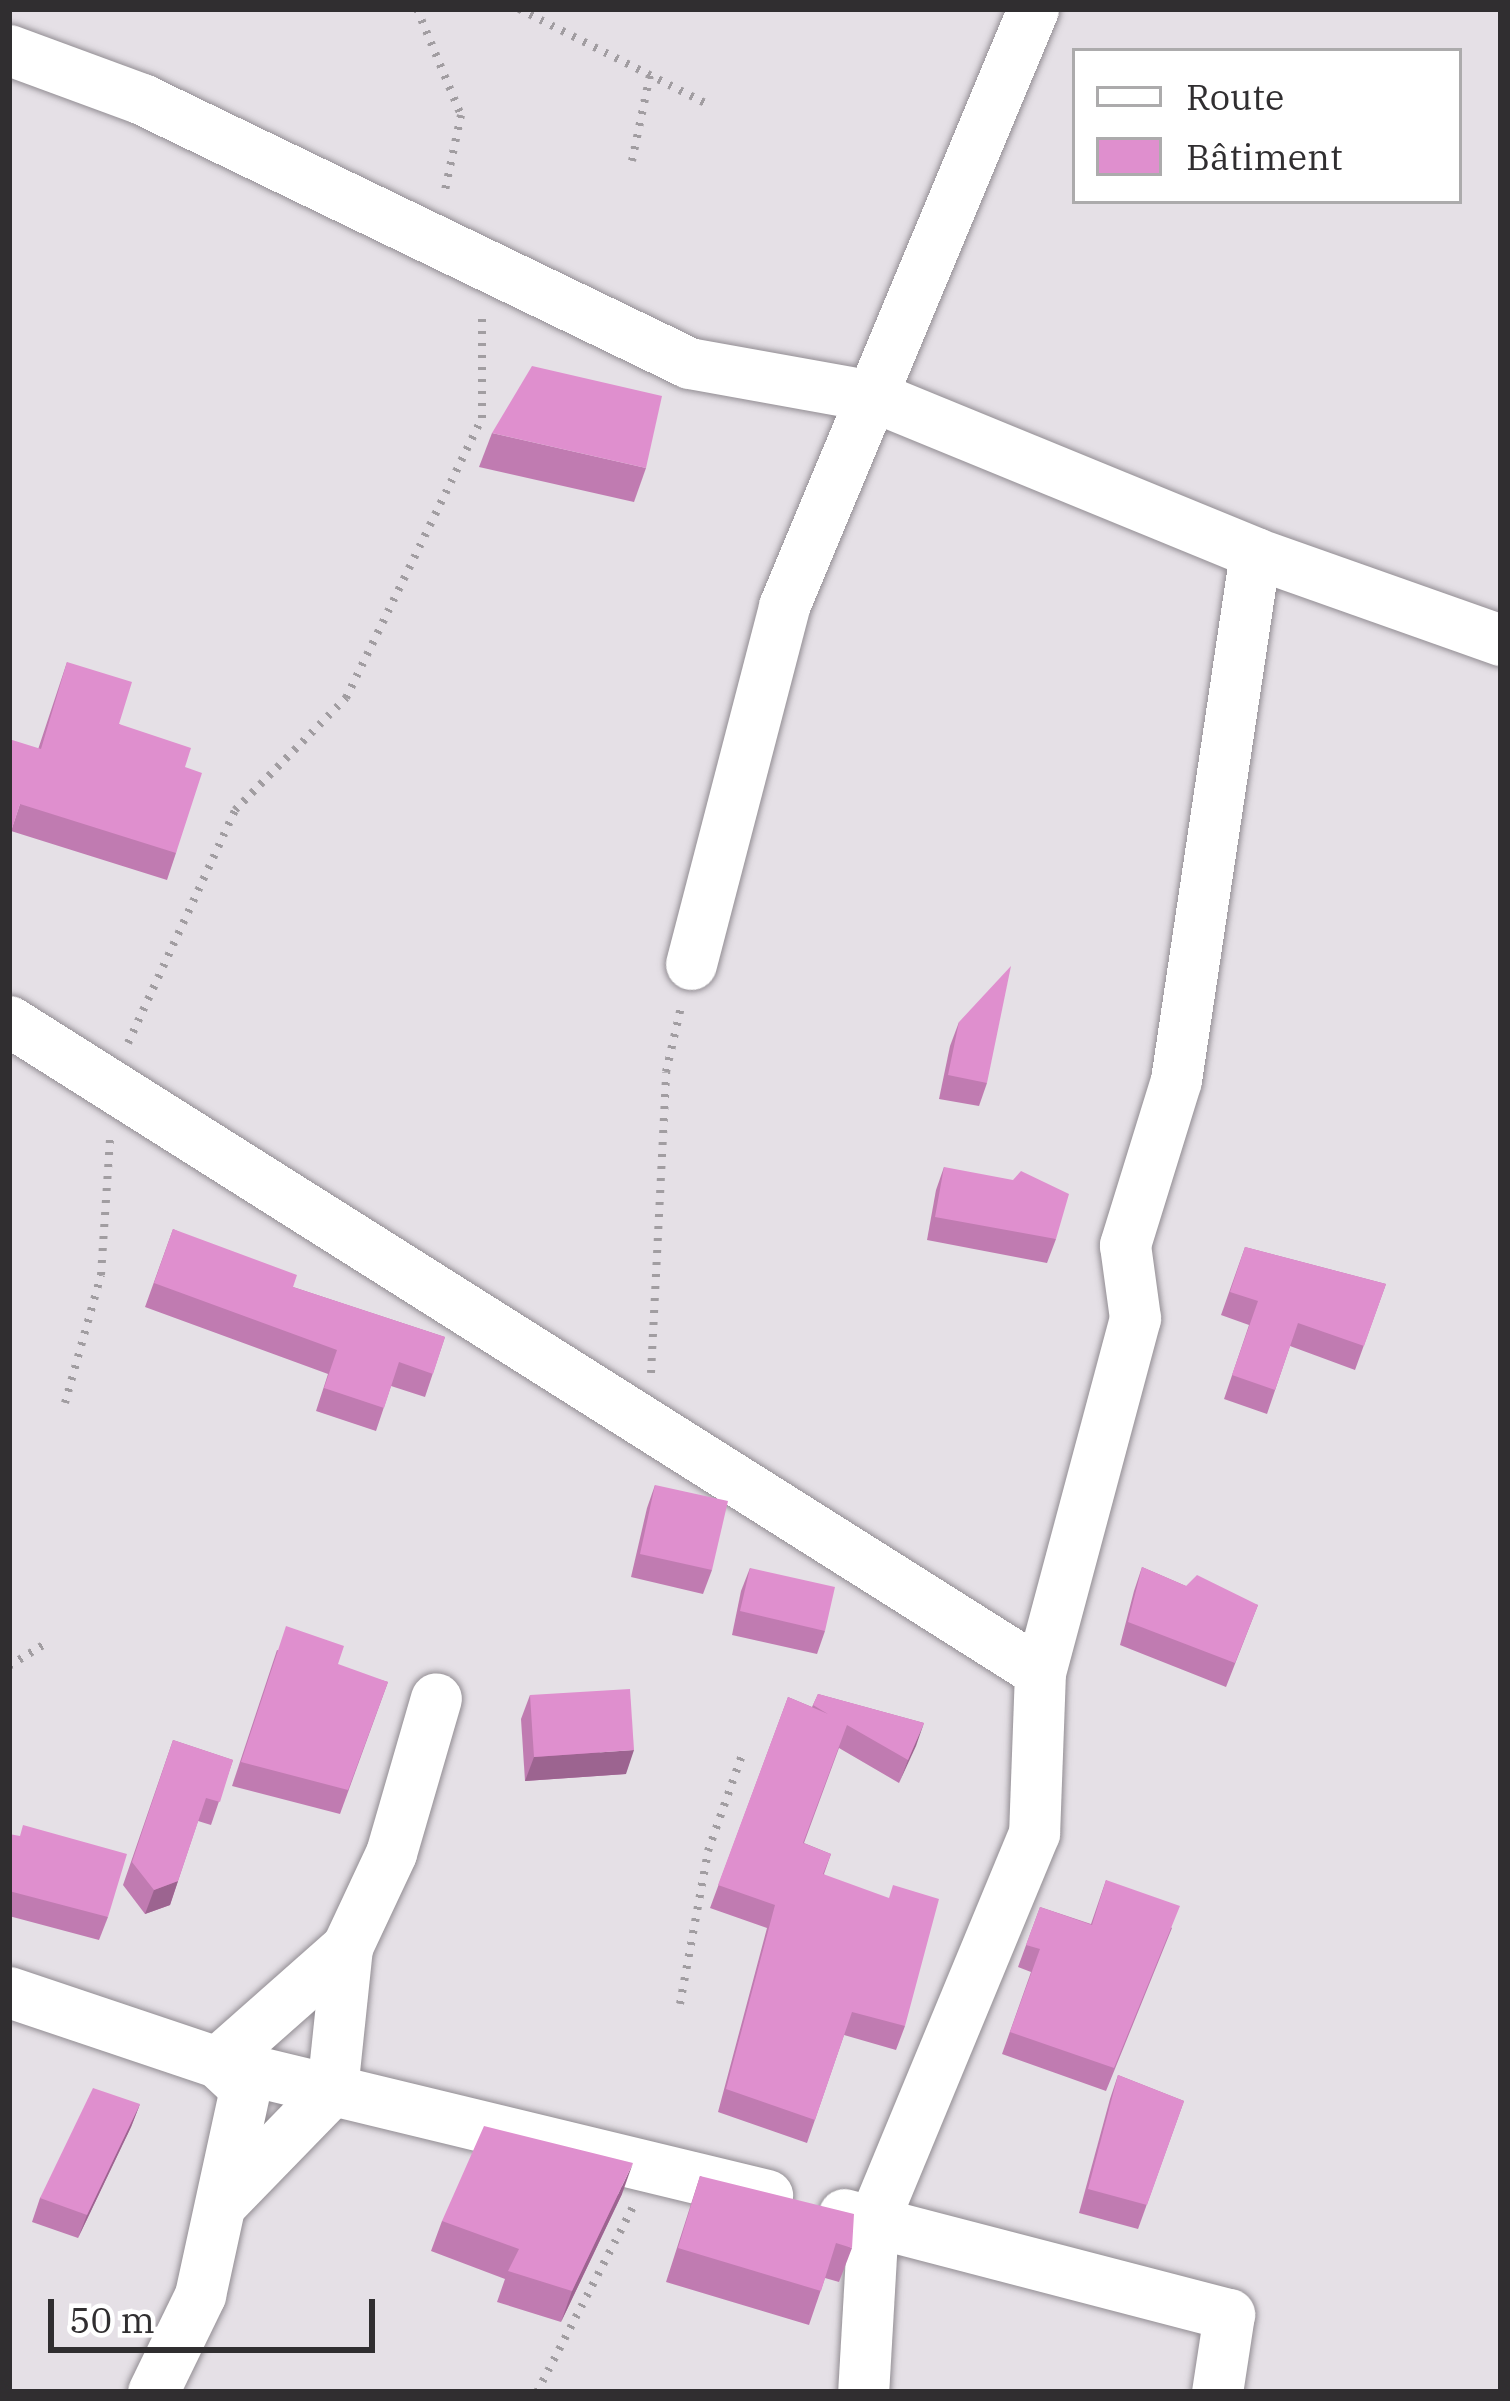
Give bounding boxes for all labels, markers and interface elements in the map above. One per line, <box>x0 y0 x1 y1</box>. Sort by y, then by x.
legend <box>1072 48 1462 204</box>
text: Route <box>1186 73 1284 120</box>
text: Bâtiment <box>1186 133 1343 180</box>
scale bar <box>54 2275 381 2349</box>
text: 50 m <box>69 2296 155 2343</box>

